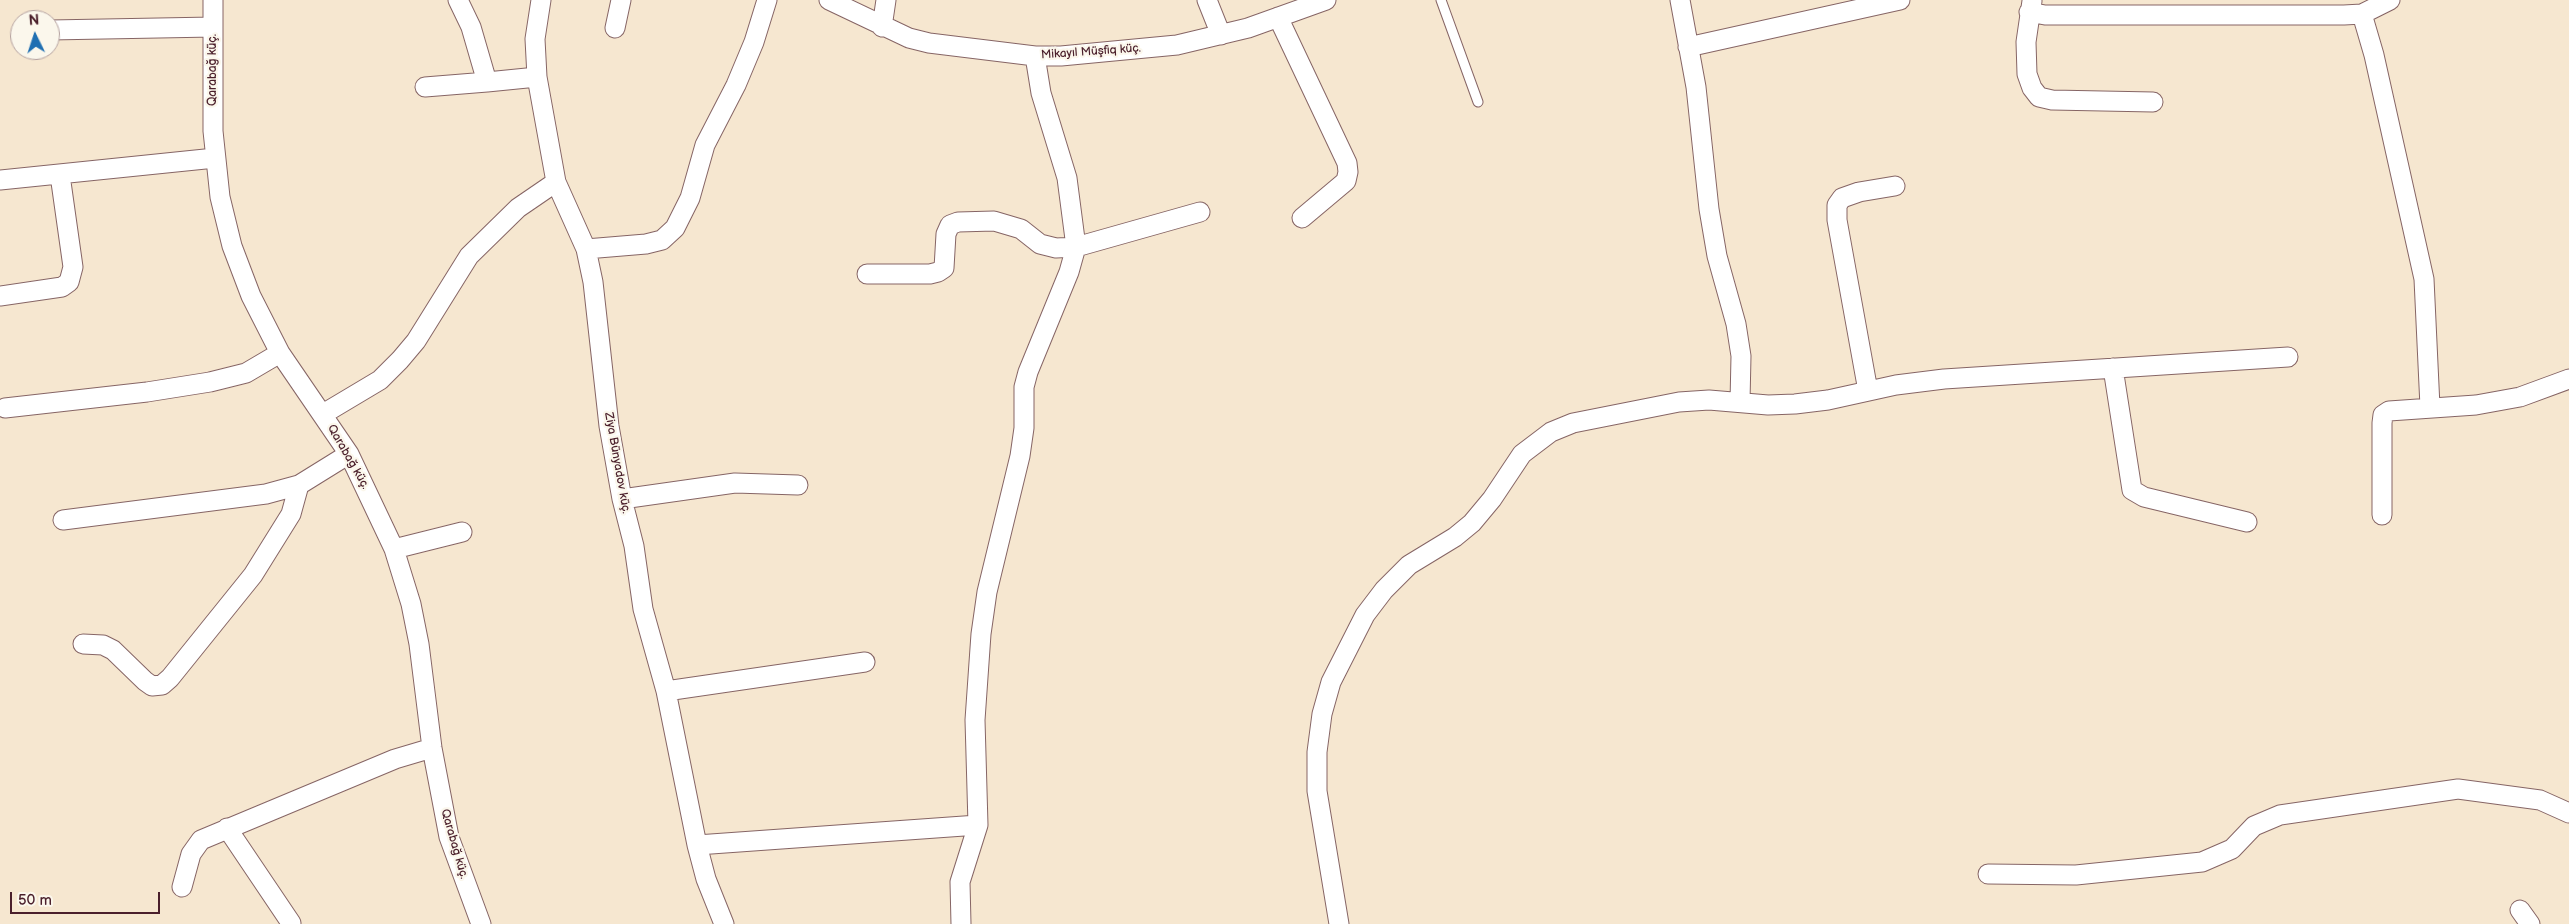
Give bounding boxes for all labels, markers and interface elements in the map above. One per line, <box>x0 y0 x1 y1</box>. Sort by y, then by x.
north arrow <box>10 10 60 60</box>
text: N <box>28 12 40 29</box>
street label: Qarabağ küç. <box>206 34 220 106</box>
street label: Mikayıl Müşfiq küç. <box>1041 41 1141 63</box>
street label: Ziya Bünyadov küç. <box>601 411 633 515</box>
street label: Qarabağ küç. <box>324 422 372 492</box>
street label: Qarabağ küç. <box>437 807 471 881</box>
scale bar <box>12 882 162 914</box>
text: 50 m <box>18 891 52 910</box>

